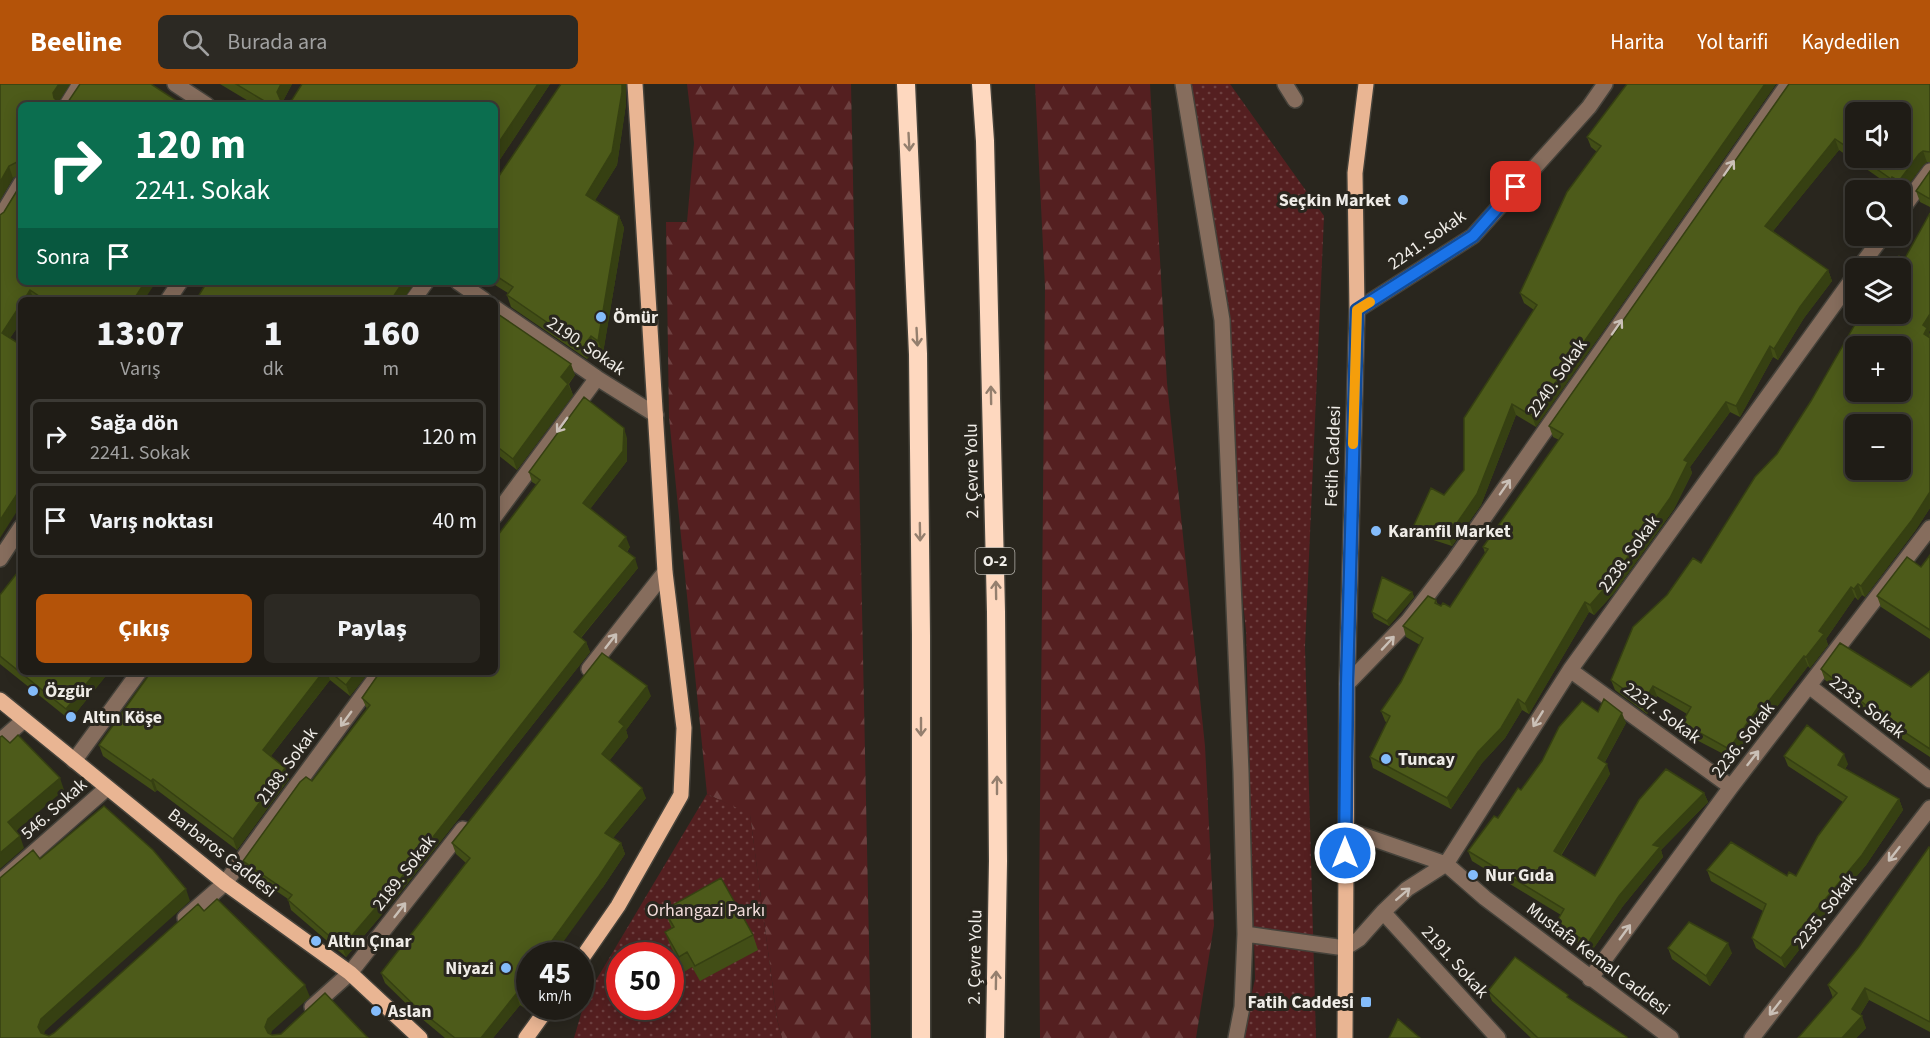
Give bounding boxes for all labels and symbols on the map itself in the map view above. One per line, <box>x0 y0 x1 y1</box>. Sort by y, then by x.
one-way arrow <box>903 132 914 152</box>
pin <box>1490 161 1541 212</box>
one-way arrow <box>1723 161 1735 177</box>
place label: Seçkin Market <box>1279 188 1391 213</box>
marker: Seçkin Market <box>1396 193 1410 207</box>
street label: 2241. Sokak <box>1383 204 1471 276</box>
place label: Ömür <box>613 305 659 330</box>
street label: 2190. Sokak <box>542 310 630 382</box>
marker: Ömür <box>594 310 608 324</box>
one-way arrow <box>1610 320 1623 336</box>
one-way arrow <box>912 327 923 347</box>
street label: 2240. Sokak <box>1521 334 1593 422</box>
one-way arrow <box>985 385 997 405</box>
street label: Fetih Caddesi <box>1319 405 1347 507</box>
one-way arrow <box>556 417 568 433</box>
street label: 2. Çevre Yolu <box>959 423 985 519</box>
one-way arrow <box>1499 480 1511 496</box>
street label: 2238. Sokak <box>1592 510 1666 598</box>
place label: Karanfil Market <box>1388 519 1511 544</box>
one-way arrow <box>914 522 926 542</box>
marker: Karanfil Market <box>1369 524 1383 538</box>
road number: O-2 <box>976 548 1014 574</box>
one-way arrow <box>990 580 1001 600</box>
one-way arrow <box>604 633 617 649</box>
one-way arrow <box>1380 635 1395 650</box>
street label: 2233. Sokak <box>1824 669 1910 745</box>
street label: 2237. Sokak <box>1618 676 1706 750</box>
place label: Özgür <box>45 679 93 704</box>
marker: Özgür <box>26 684 40 698</box>
street label: 2236. Sokak <box>1705 697 1781 783</box>
place label: Altın Köşe <box>82 705 162 730</box>
marker: Altın Köşe <box>64 710 78 724</box>
one-way arrow <box>1532 710 1544 727</box>
one-way arrow <box>339 711 352 727</box>
one-way arrow <box>915 717 927 737</box>
street label: 2188. Sokak <box>250 722 324 810</box>
place label: Tuncay <box>1398 747 1456 772</box>
one-way arrow <box>1747 750 1760 766</box>
marker: Tuncay <box>1379 752 1393 766</box>
street label: 546. Sokak <box>16 773 93 845</box>
one-way arrow <box>991 775 1003 795</box>
street label: Barbaros Caddesi <box>162 803 282 903</box>
position arrow <box>1313 821 1377 885</box>
street label: 2189. Sokak <box>366 830 442 916</box>
one-way arrow <box>1888 846 1901 862</box>
place label: Nur Gıda <box>1485 863 1554 888</box>
marker: Nur Gıda <box>1466 868 1480 882</box>
street label: 2235. Sokak <box>1787 868 1863 954</box>
one-way arrow <box>1395 887 1410 901</box>
street label: Mustafa Kemal Caddesi <box>1521 897 1675 1021</box>
park label: Orhangazi Parkı <box>647 898 765 923</box>
one-way arrow <box>393 902 406 918</box>
street label: 2. Çevre Yolu <box>962 909 988 1005</box>
street label: 2191. Sokak <box>1416 920 1494 1004</box>
one-way arrow <box>1618 924 1631 940</box>
place label: Altın Çınar <box>327 929 412 954</box>
marker: Altın Çınar <box>309 934 323 948</box>
speed limit sign: 50 <box>606 942 684 1020</box>
place label: Niyazi <box>445 956 494 981</box>
marker: Niyazi <box>499 961 513 975</box>
one-way arrow <box>990 970 1001 990</box>
place label: Fatih Caddesi <box>1248 990 1354 1015</box>
marker: Fatih Caddesi <box>1359 995 1373 1009</box>
place label: Aslan <box>387 999 431 1024</box>
one-way arrow <box>1768 1000 1781 1016</box>
marker: Aslan <box>369 1004 383 1018</box>

